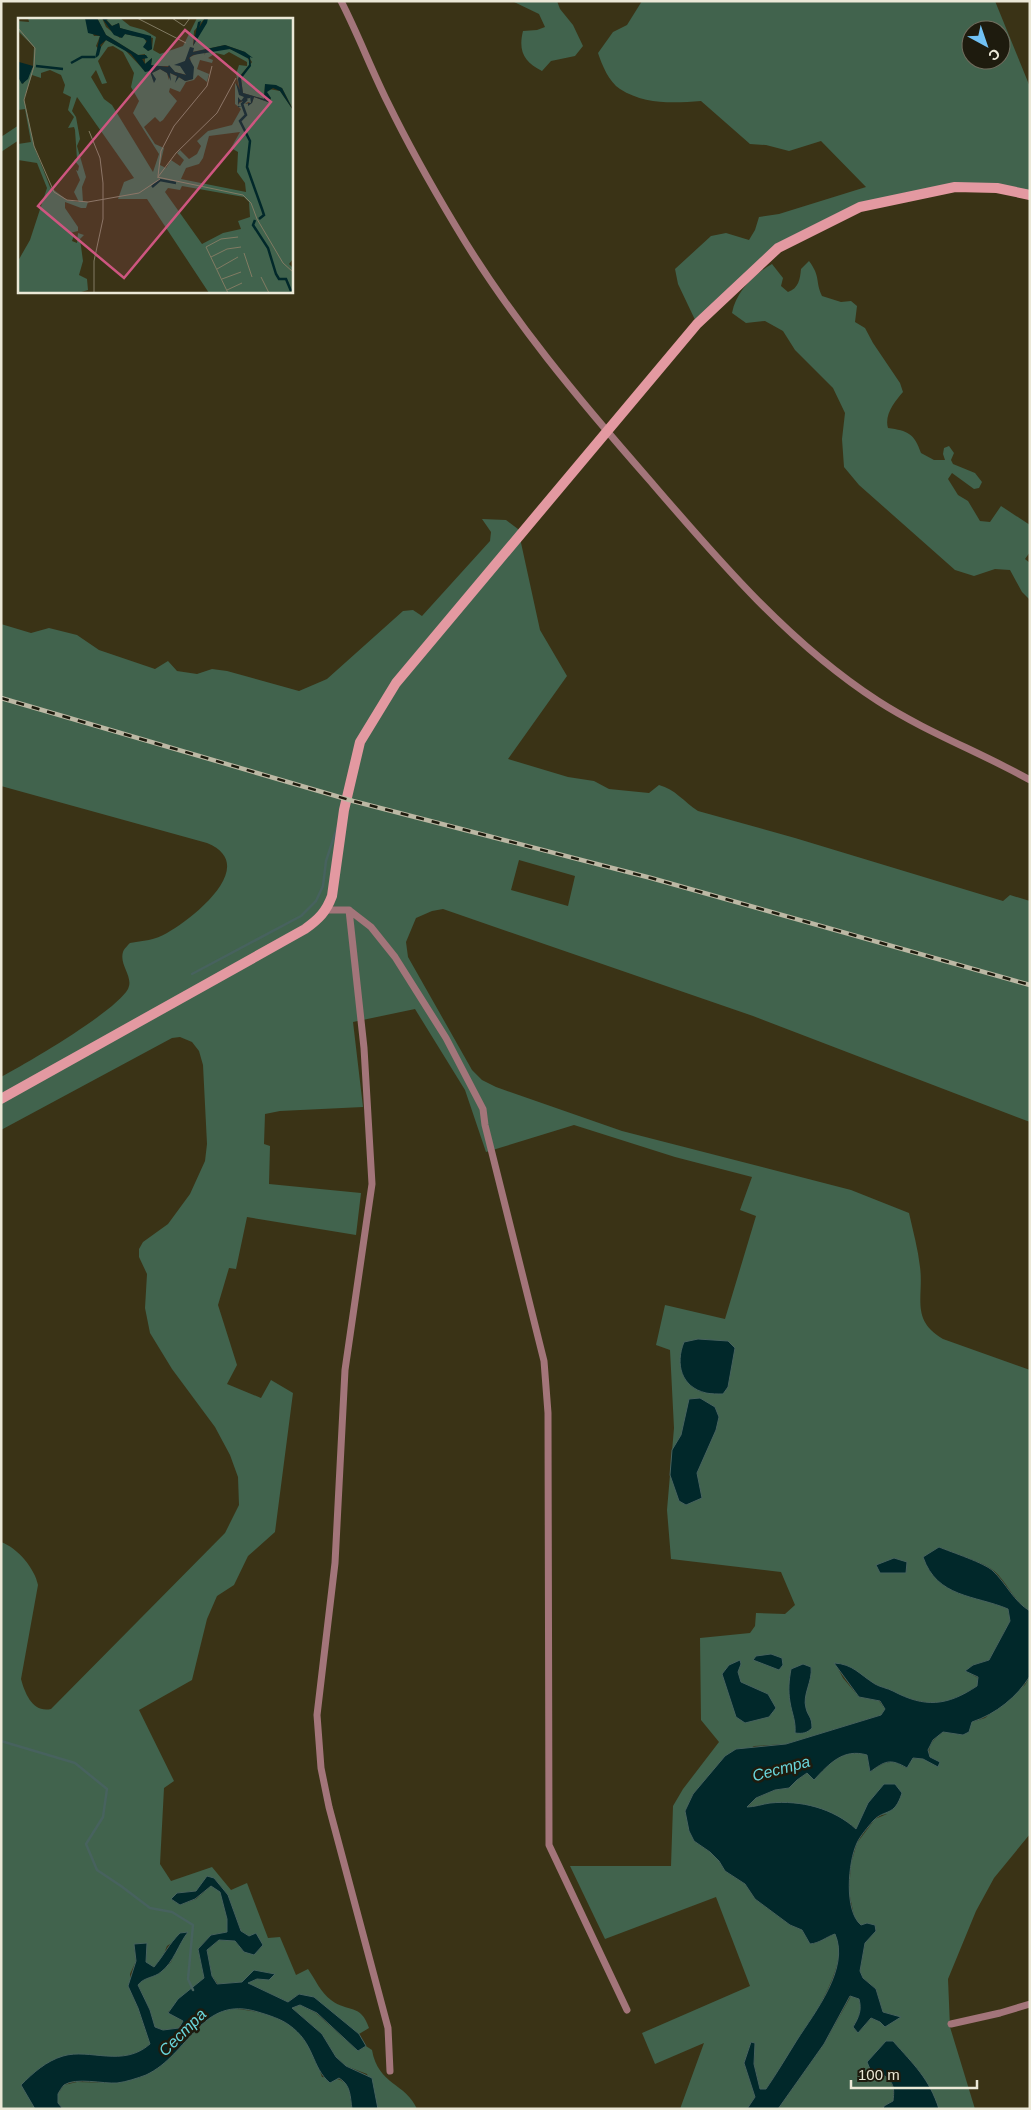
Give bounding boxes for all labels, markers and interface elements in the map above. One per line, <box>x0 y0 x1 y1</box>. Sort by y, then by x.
inset map <box>18 18 292 292</box>
north arrow <box>961 20 1011 70</box>
text: С <box>985 46 1003 64</box>
water label: Сестра <box>750 1753 812 1784</box>
water label: Сестра <box>155 2005 209 2059</box>
scale bar <box>851 2058 977 2090</box>
text: 100 m <box>858 2066 900 2083</box>

